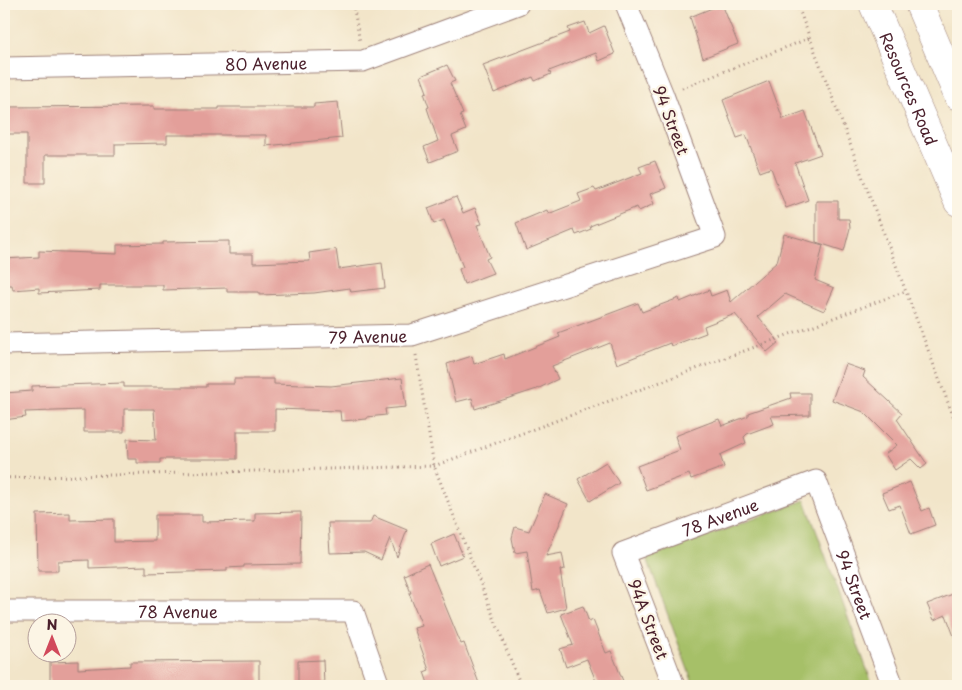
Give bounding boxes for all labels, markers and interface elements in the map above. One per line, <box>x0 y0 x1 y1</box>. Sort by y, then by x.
street label: Resources Road <box>874 28 944 149</box>
street label: 80 Avenue <box>225 50 308 76</box>
street label: 94 Street <box>648 82 696 159</box>
street label: 79 Avenue <box>328 323 408 349</box>
street label: 78 Avenue <box>679 492 762 542</box>
street label: 94 Street <box>831 546 879 623</box>
street label: 94A Street <box>623 575 675 663</box>
street label: 78 Avenue <box>138 599 218 623</box>
north arrow <box>28 612 78 662</box>
text: N <box>46 614 58 635</box>

